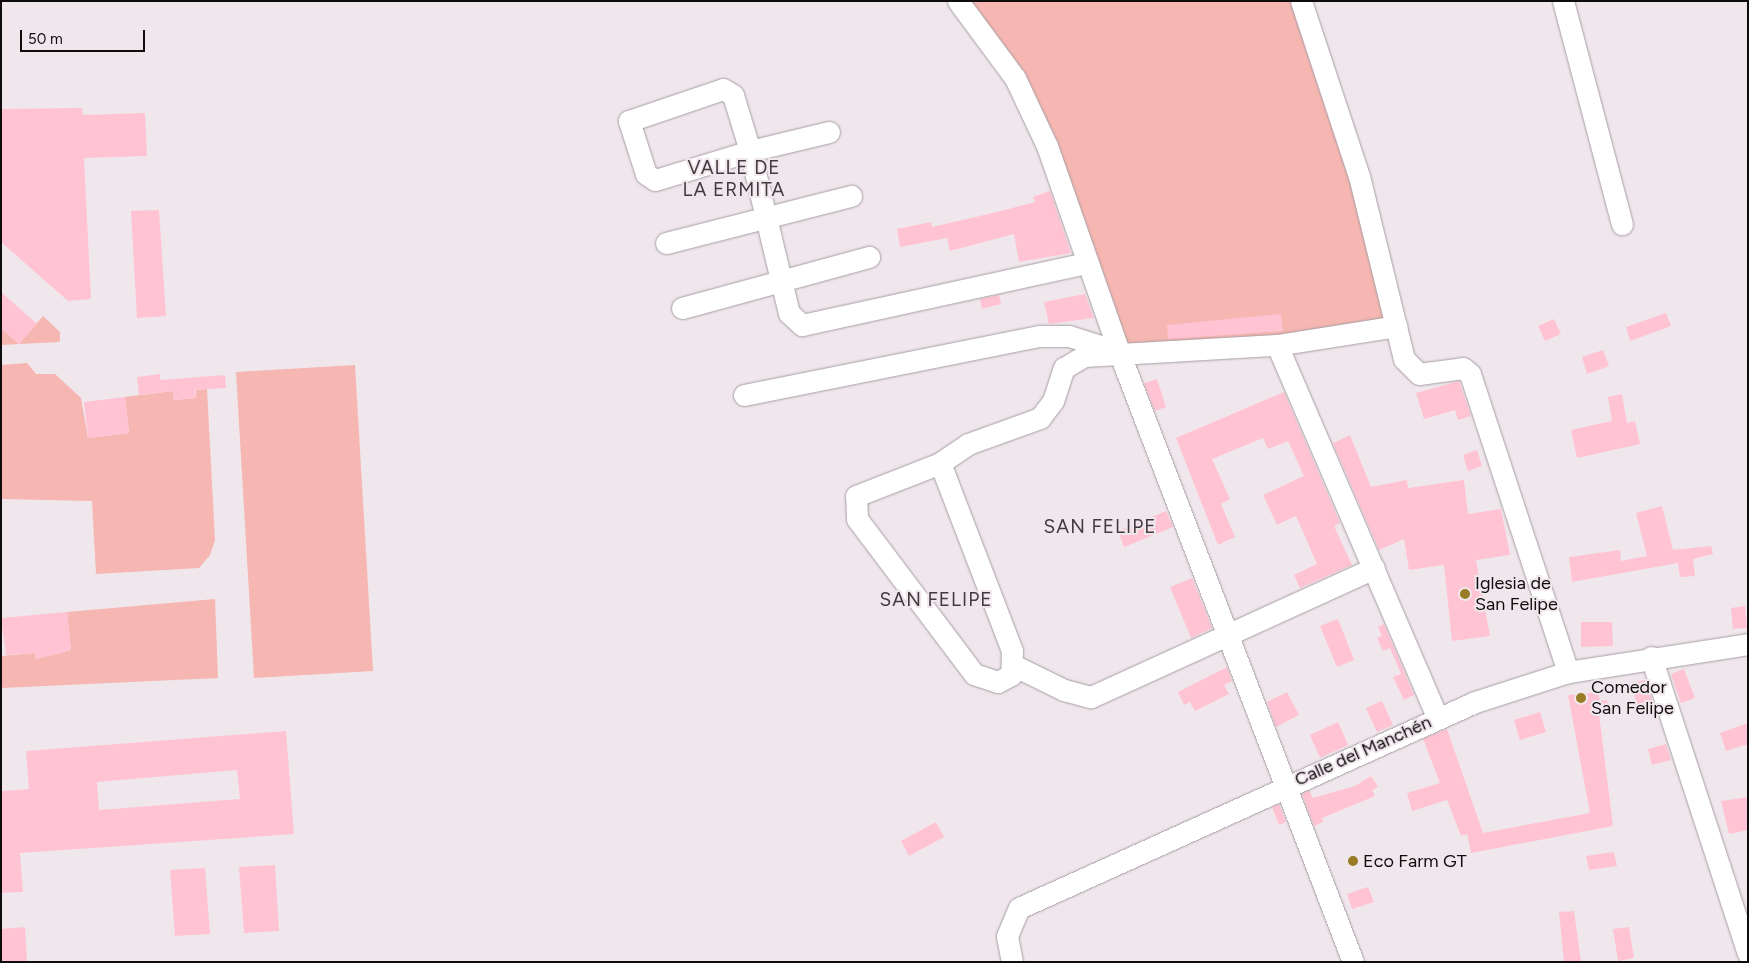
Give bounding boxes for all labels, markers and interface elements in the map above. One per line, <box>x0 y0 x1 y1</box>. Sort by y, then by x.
scale bar <box>22 20 148 52</box>
text: 50 m <box>28 30 63 48</box>
district label: VALLE DE LA ERMITA <box>681 157 787 201</box>
district label: SAN FELIPE <box>1042 516 1158 538</box>
place label: Iglesia de San Felipe <box>1475 573 1558 616</box>
marker: Iglesia de San Felipe <box>1459 588 1471 600</box>
district label: SAN FELIPE <box>878 589 994 611</box>
place label: Comedor San Felipe <box>1591 677 1674 720</box>
marker: Comedor San Felipe <box>1575 692 1587 704</box>
street label: Calle del Manchén <box>1291 711 1435 791</box>
place label: Eco Farm GT <box>1363 850 1467 872</box>
marker: Eco Farm GT <box>1347 855 1359 867</box>

